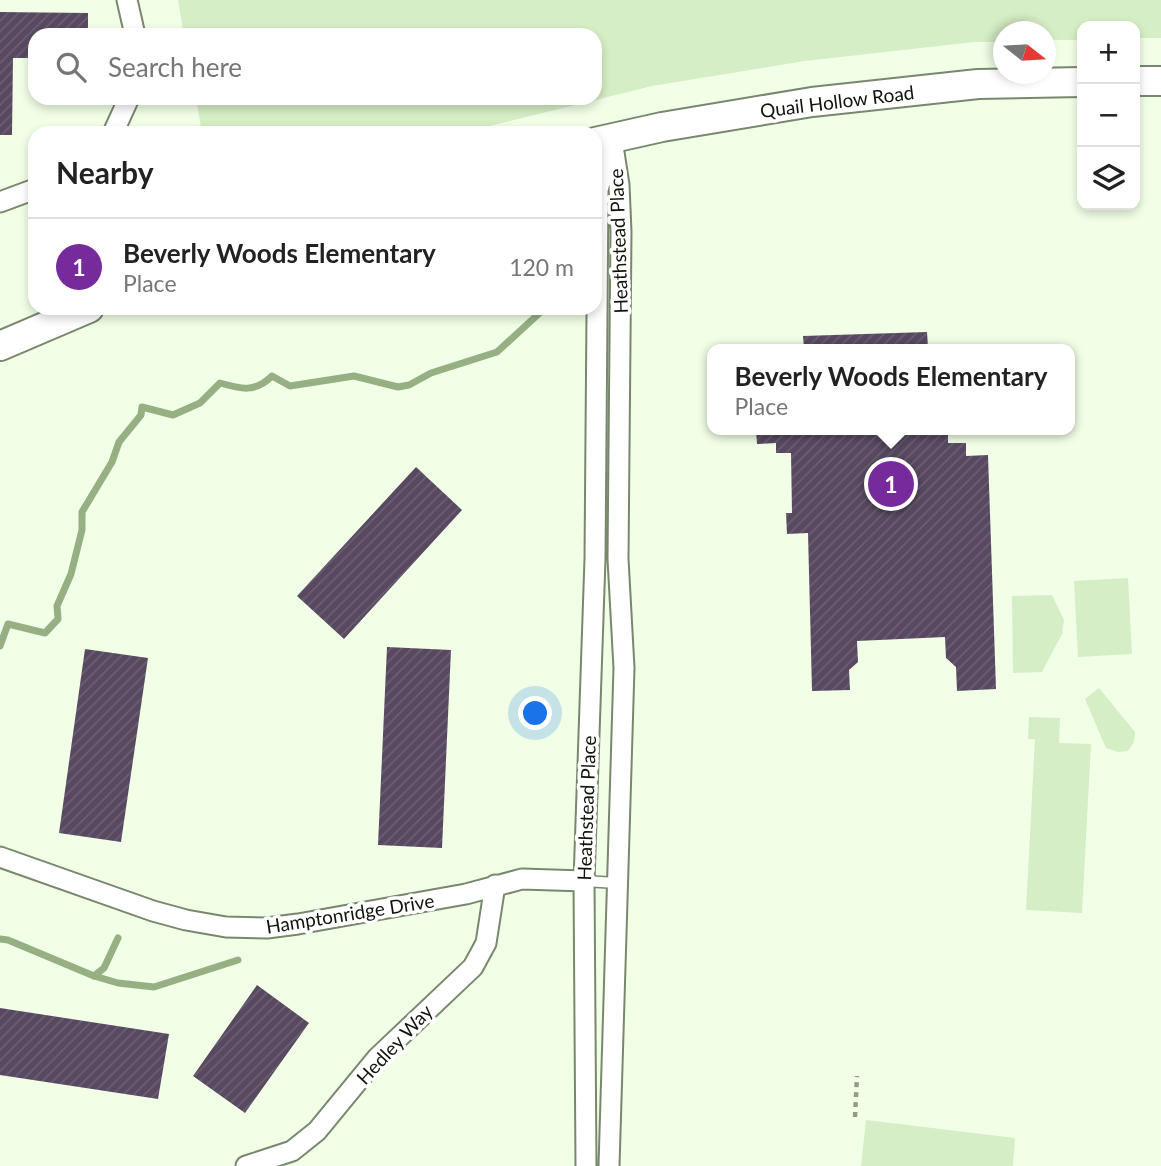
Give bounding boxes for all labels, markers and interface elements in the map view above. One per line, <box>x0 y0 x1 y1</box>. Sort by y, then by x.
north arrow <box>993 21 1056 84</box>
map controls <box>1077 21 1140 210</box>
button: + <box>1077 21 1140 84</box>
search box <box>28 28 602 105</box>
icon: search <box>52 48 90 86</box>
text: Search here <box>108 51 242 83</box>
street label: Quail Hollow Road <box>759 80 915 122</box>
button: − <box>1077 84 1140 147</box>
button: layers <box>1077 147 1140 210</box>
text: Nearby <box>56 154 154 190</box>
street label: Heathstead Place <box>604 168 632 314</box>
text: Beverly Woods Elementary <box>123 237 436 269</box>
text: 1 <box>72 253 86 281</box>
text: 120 m <box>509 253 574 281</box>
text: Place <box>123 269 177 297</box>
popup <box>707 344 1075 435</box>
text: Beverly Woods Elementary <box>735 360 1047 392</box>
text: Place <box>735 392 788 420</box>
pin: 1 <box>868 458 914 510</box>
your location <box>518 696 552 730</box>
street label: Heathstead Place <box>572 735 600 881</box>
street label: Hamptonridge Drive <box>264 888 436 938</box>
street label: Hedley Way <box>351 999 437 1089</box>

